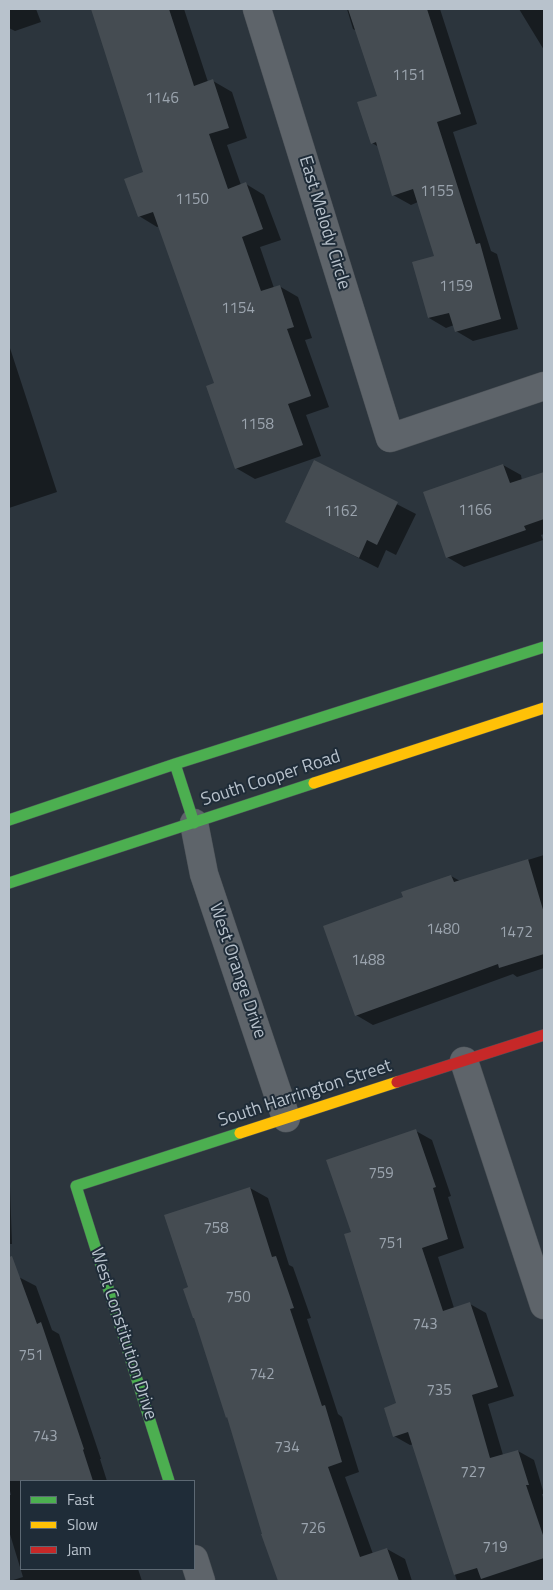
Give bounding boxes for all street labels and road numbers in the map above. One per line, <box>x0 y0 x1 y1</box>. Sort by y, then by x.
street label: East Melody Circle <box>293 154 355 292</box>
street label: South Cooper Road <box>199 746 343 812</box>
street label: West Orange Drive <box>204 900 270 1042</box>
street label: South Harrington Street <box>216 1056 394 1132</box>
street label: West Constitution Drive <box>85 1245 161 1423</box>

